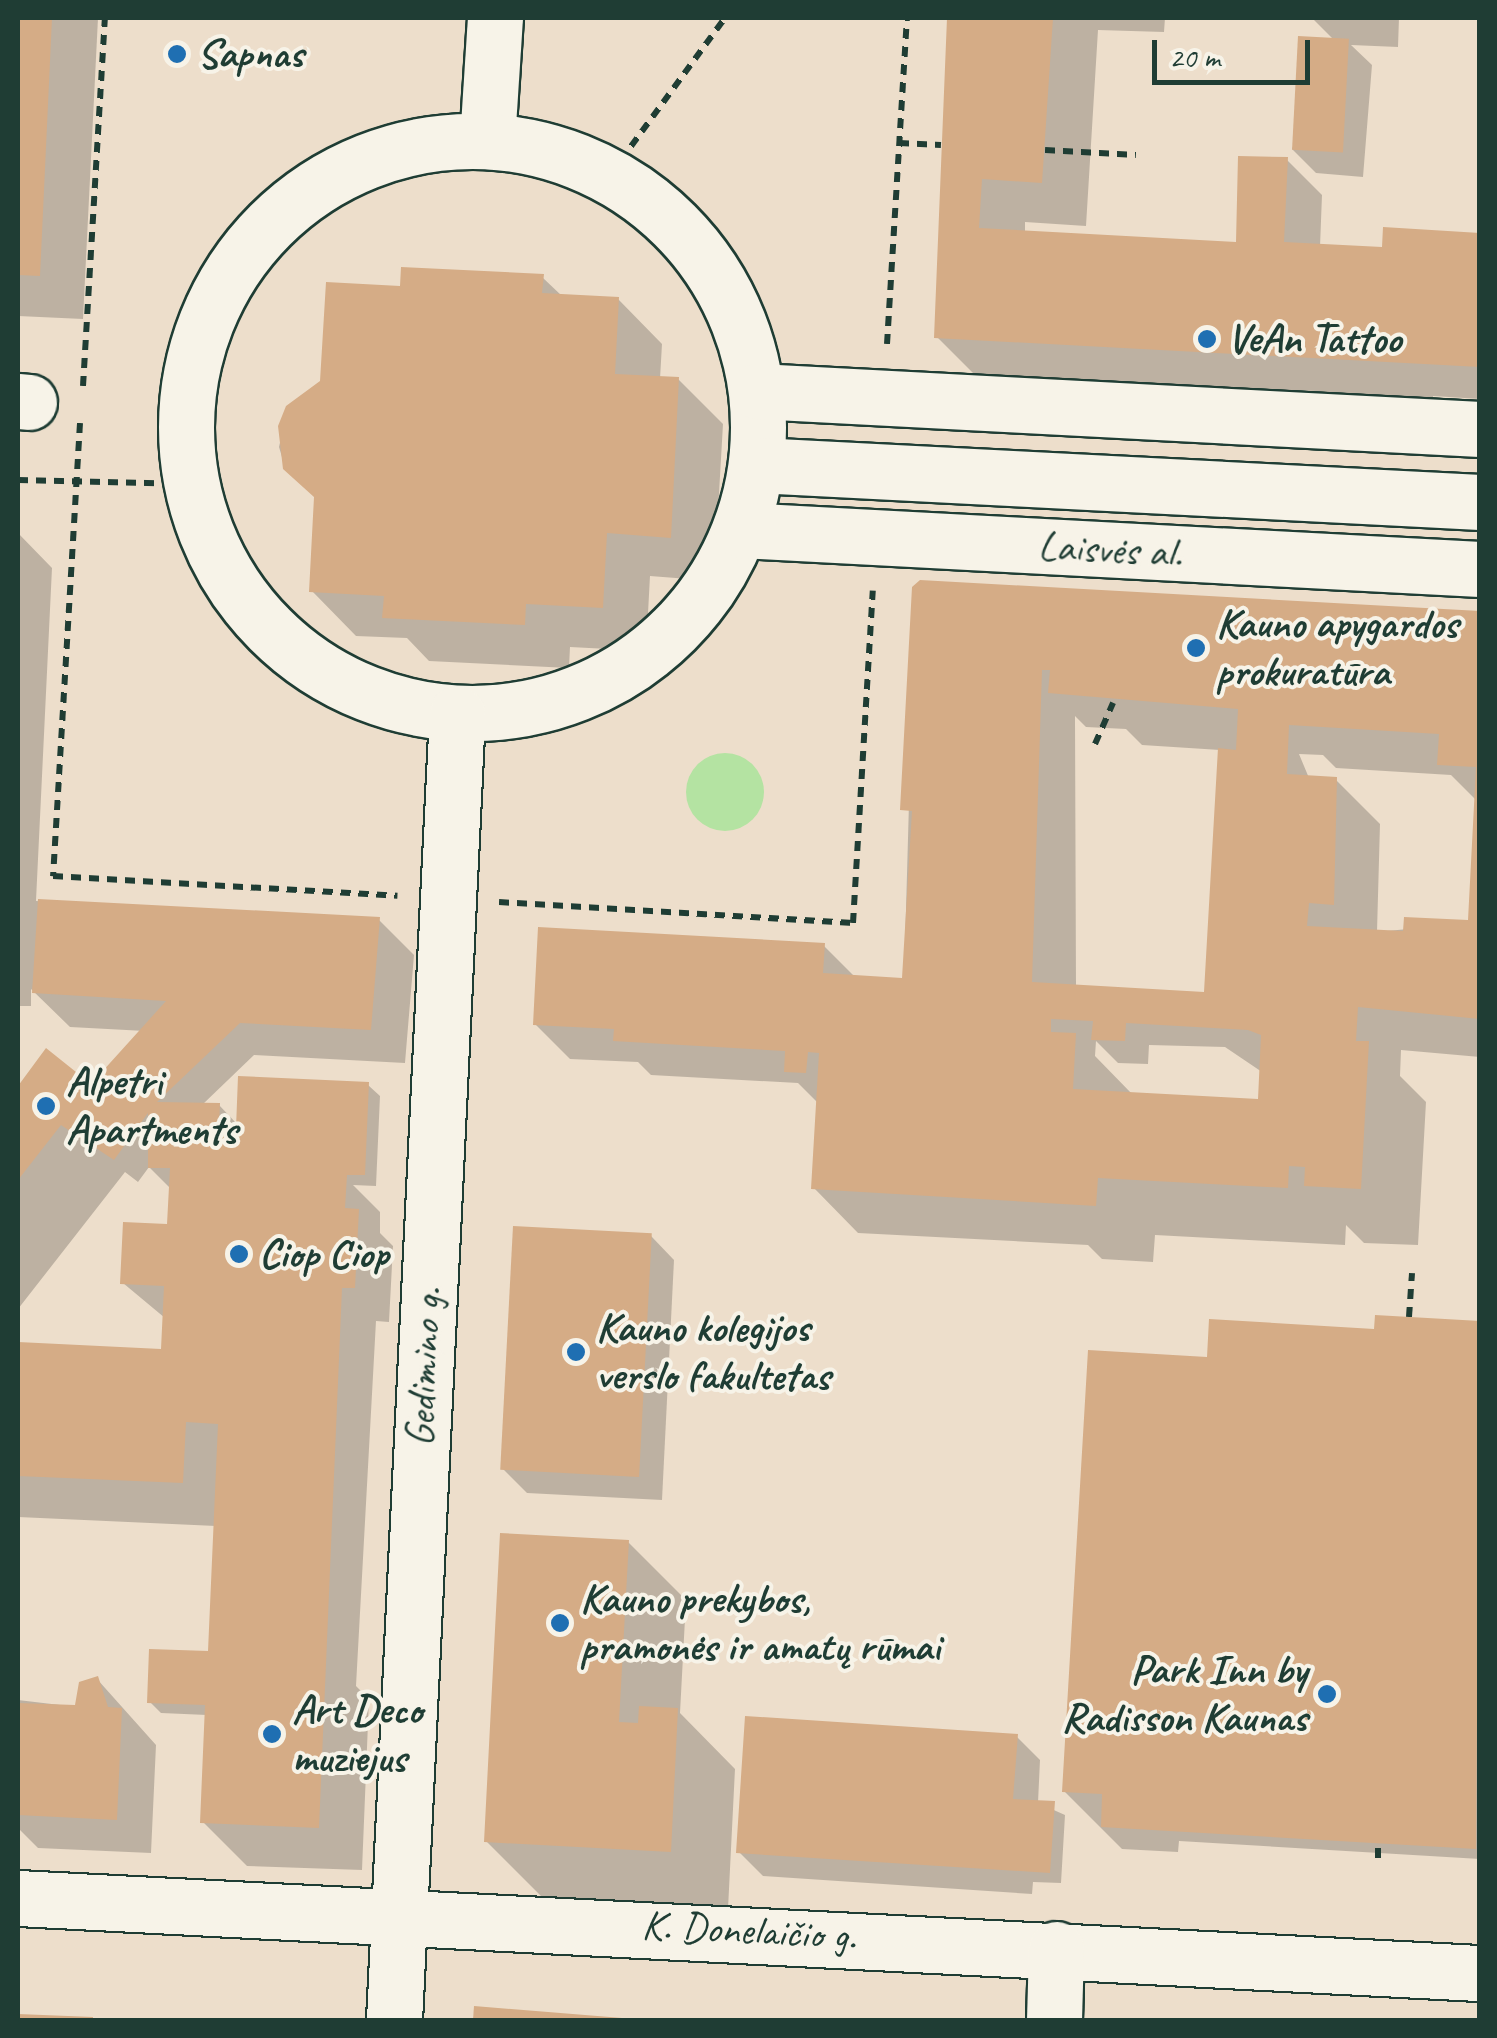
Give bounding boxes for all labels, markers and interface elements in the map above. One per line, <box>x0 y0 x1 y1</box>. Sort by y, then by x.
scale bar <box>1157 20 1314 82</box>
place label: Sapnas <box>197 29 303 79</box>
text: 20 m <box>1169 38 1220 76</box>
marker: Sapnas <box>166 43 188 65</box>
place label: VeAn Tattoo <box>1227 314 1403 364</box>
marker: VeAn Tattoo <box>1196 328 1218 350</box>
street label: Laisvės al. <box>1037 521 1183 579</box>
place label: Kauno apygardos prokuratūra <box>1216 599 1458 698</box>
marker: Kauno apygardos prokuratūra <box>1185 637 1207 659</box>
place label: Alpetri Apartments <box>66 1057 237 1156</box>
marker: Alpetri Apartments <box>35 1095 57 1117</box>
place label: Ciop Ciop <box>259 1229 388 1279</box>
marker: Ciop Ciop <box>228 1243 250 1265</box>
street label: Gedimino g. <box>395 1286 453 1448</box>
place label: Kauno kolegijos verslo fakultetas <box>596 1303 831 1402</box>
marker: Kauno kolegijos verslo fakultetas <box>565 1341 587 1363</box>
place label: Kauno prekybos, pramonės ir amatų rūmai <box>580 1574 941 1672</box>
marker: Kauno prekybos, pramonės ir amatų rūmai <box>549 1612 571 1634</box>
place label: Park Inn by Radisson Kaunas <box>1061 1645 1307 1744</box>
marker: Park Inn by Radisson Kaunas <box>1316 1683 1338 1705</box>
place label: Art Deco muziejus <box>292 1685 422 1784</box>
marker: Art Deco muziejus <box>261 1723 283 1745</box>
street label: K. Donelaičio g. <box>641 1900 857 1962</box>

